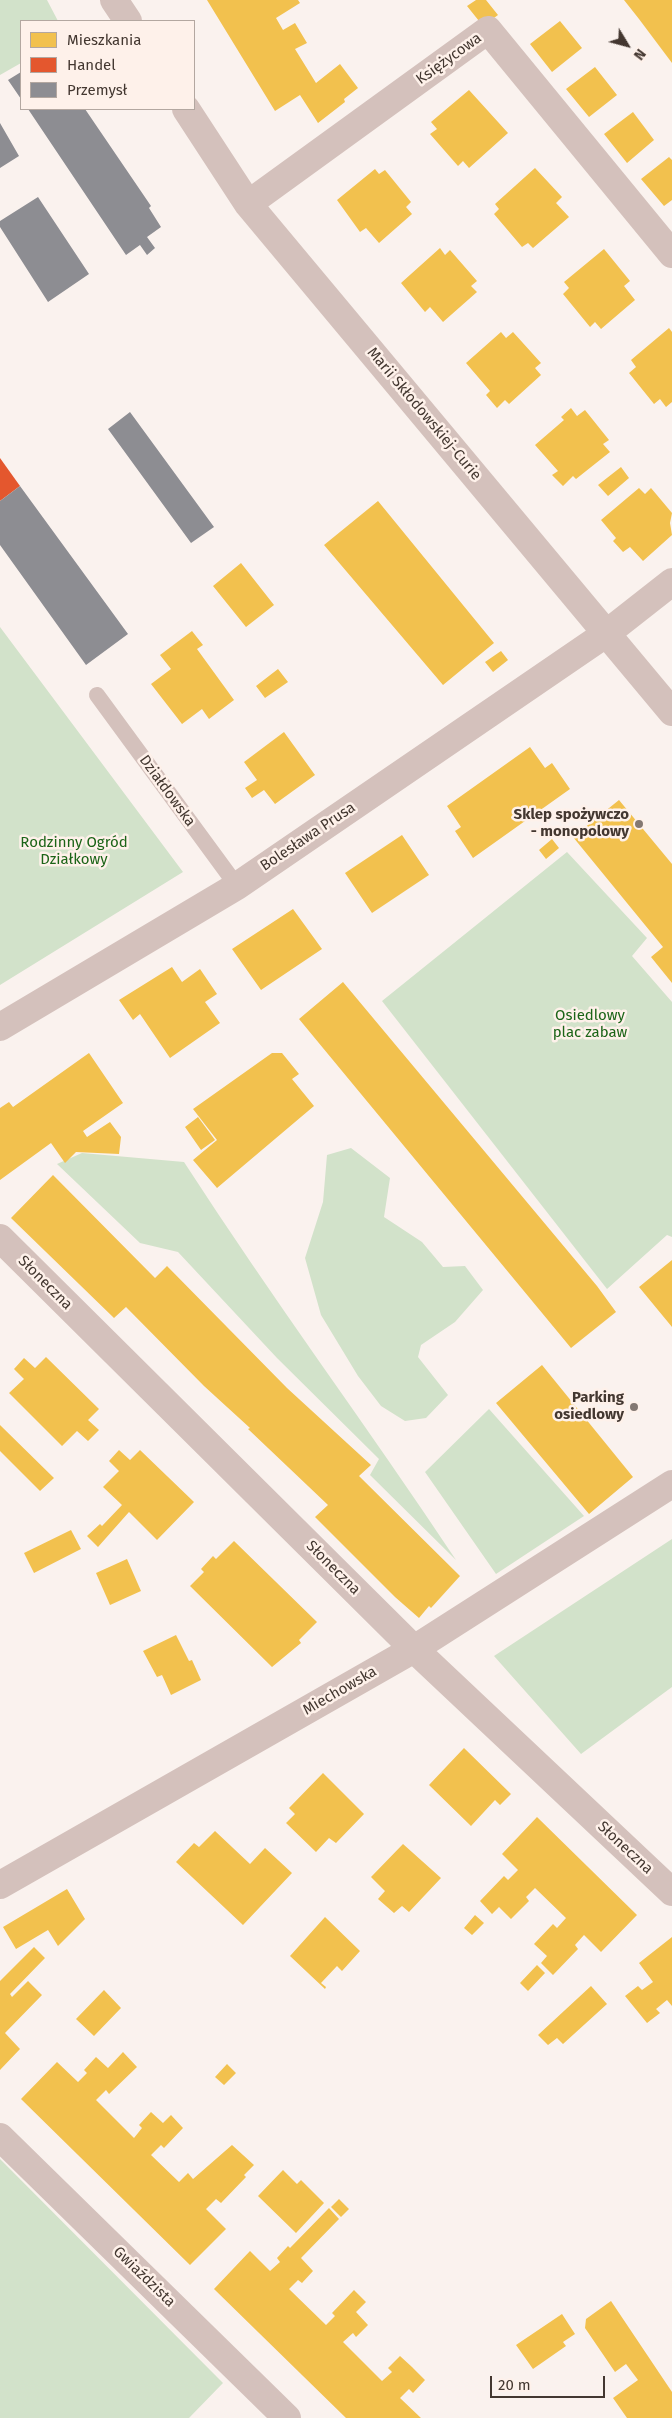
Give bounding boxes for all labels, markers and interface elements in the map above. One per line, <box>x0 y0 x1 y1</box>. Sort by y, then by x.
legend <box>20 20 195 110</box>
north arrow <box>602 20 652 70</box>
street label: Księżycowa <box>413 29 485 89</box>
text: Mieszkania <box>67 31 141 49</box>
text: N <box>630 45 649 63</box>
text: Handel <box>67 56 116 74</box>
text: Przemysł <box>67 81 127 99</box>
street label: Marii Skłodowskiej-Curie <box>363 344 485 484</box>
street label: Działdowska <box>135 752 199 830</box>
street label: Bolesława Prusa <box>257 799 359 875</box>
place label: Sklep spożywczo - monopolowy <box>514 806 629 841</box>
marker: Sklep spożywczo - monopolowy <box>633 818 645 830</box>
park label: Rodzinny Ogród Działkowy <box>20 834 128 869</box>
park label: Osiedlowy plac zabaw <box>553 1007 627 1042</box>
street label: Słoneczna <box>14 1252 76 1314</box>
place label: Parking osiedlowy <box>554 1389 624 1424</box>
marker: Parking osiedlowy <box>628 1401 640 1413</box>
street label: Słoneczna <box>302 1537 364 1599</box>
street label: Miechowska <box>300 1663 380 1719</box>
street label: Słoneczna <box>594 1818 656 1878</box>
street label: Gwiaździsta <box>109 2243 179 2311</box>
scale bar <box>492 2366 607 2398</box>
text: 20 m <box>498 2376 531 2394</box>

